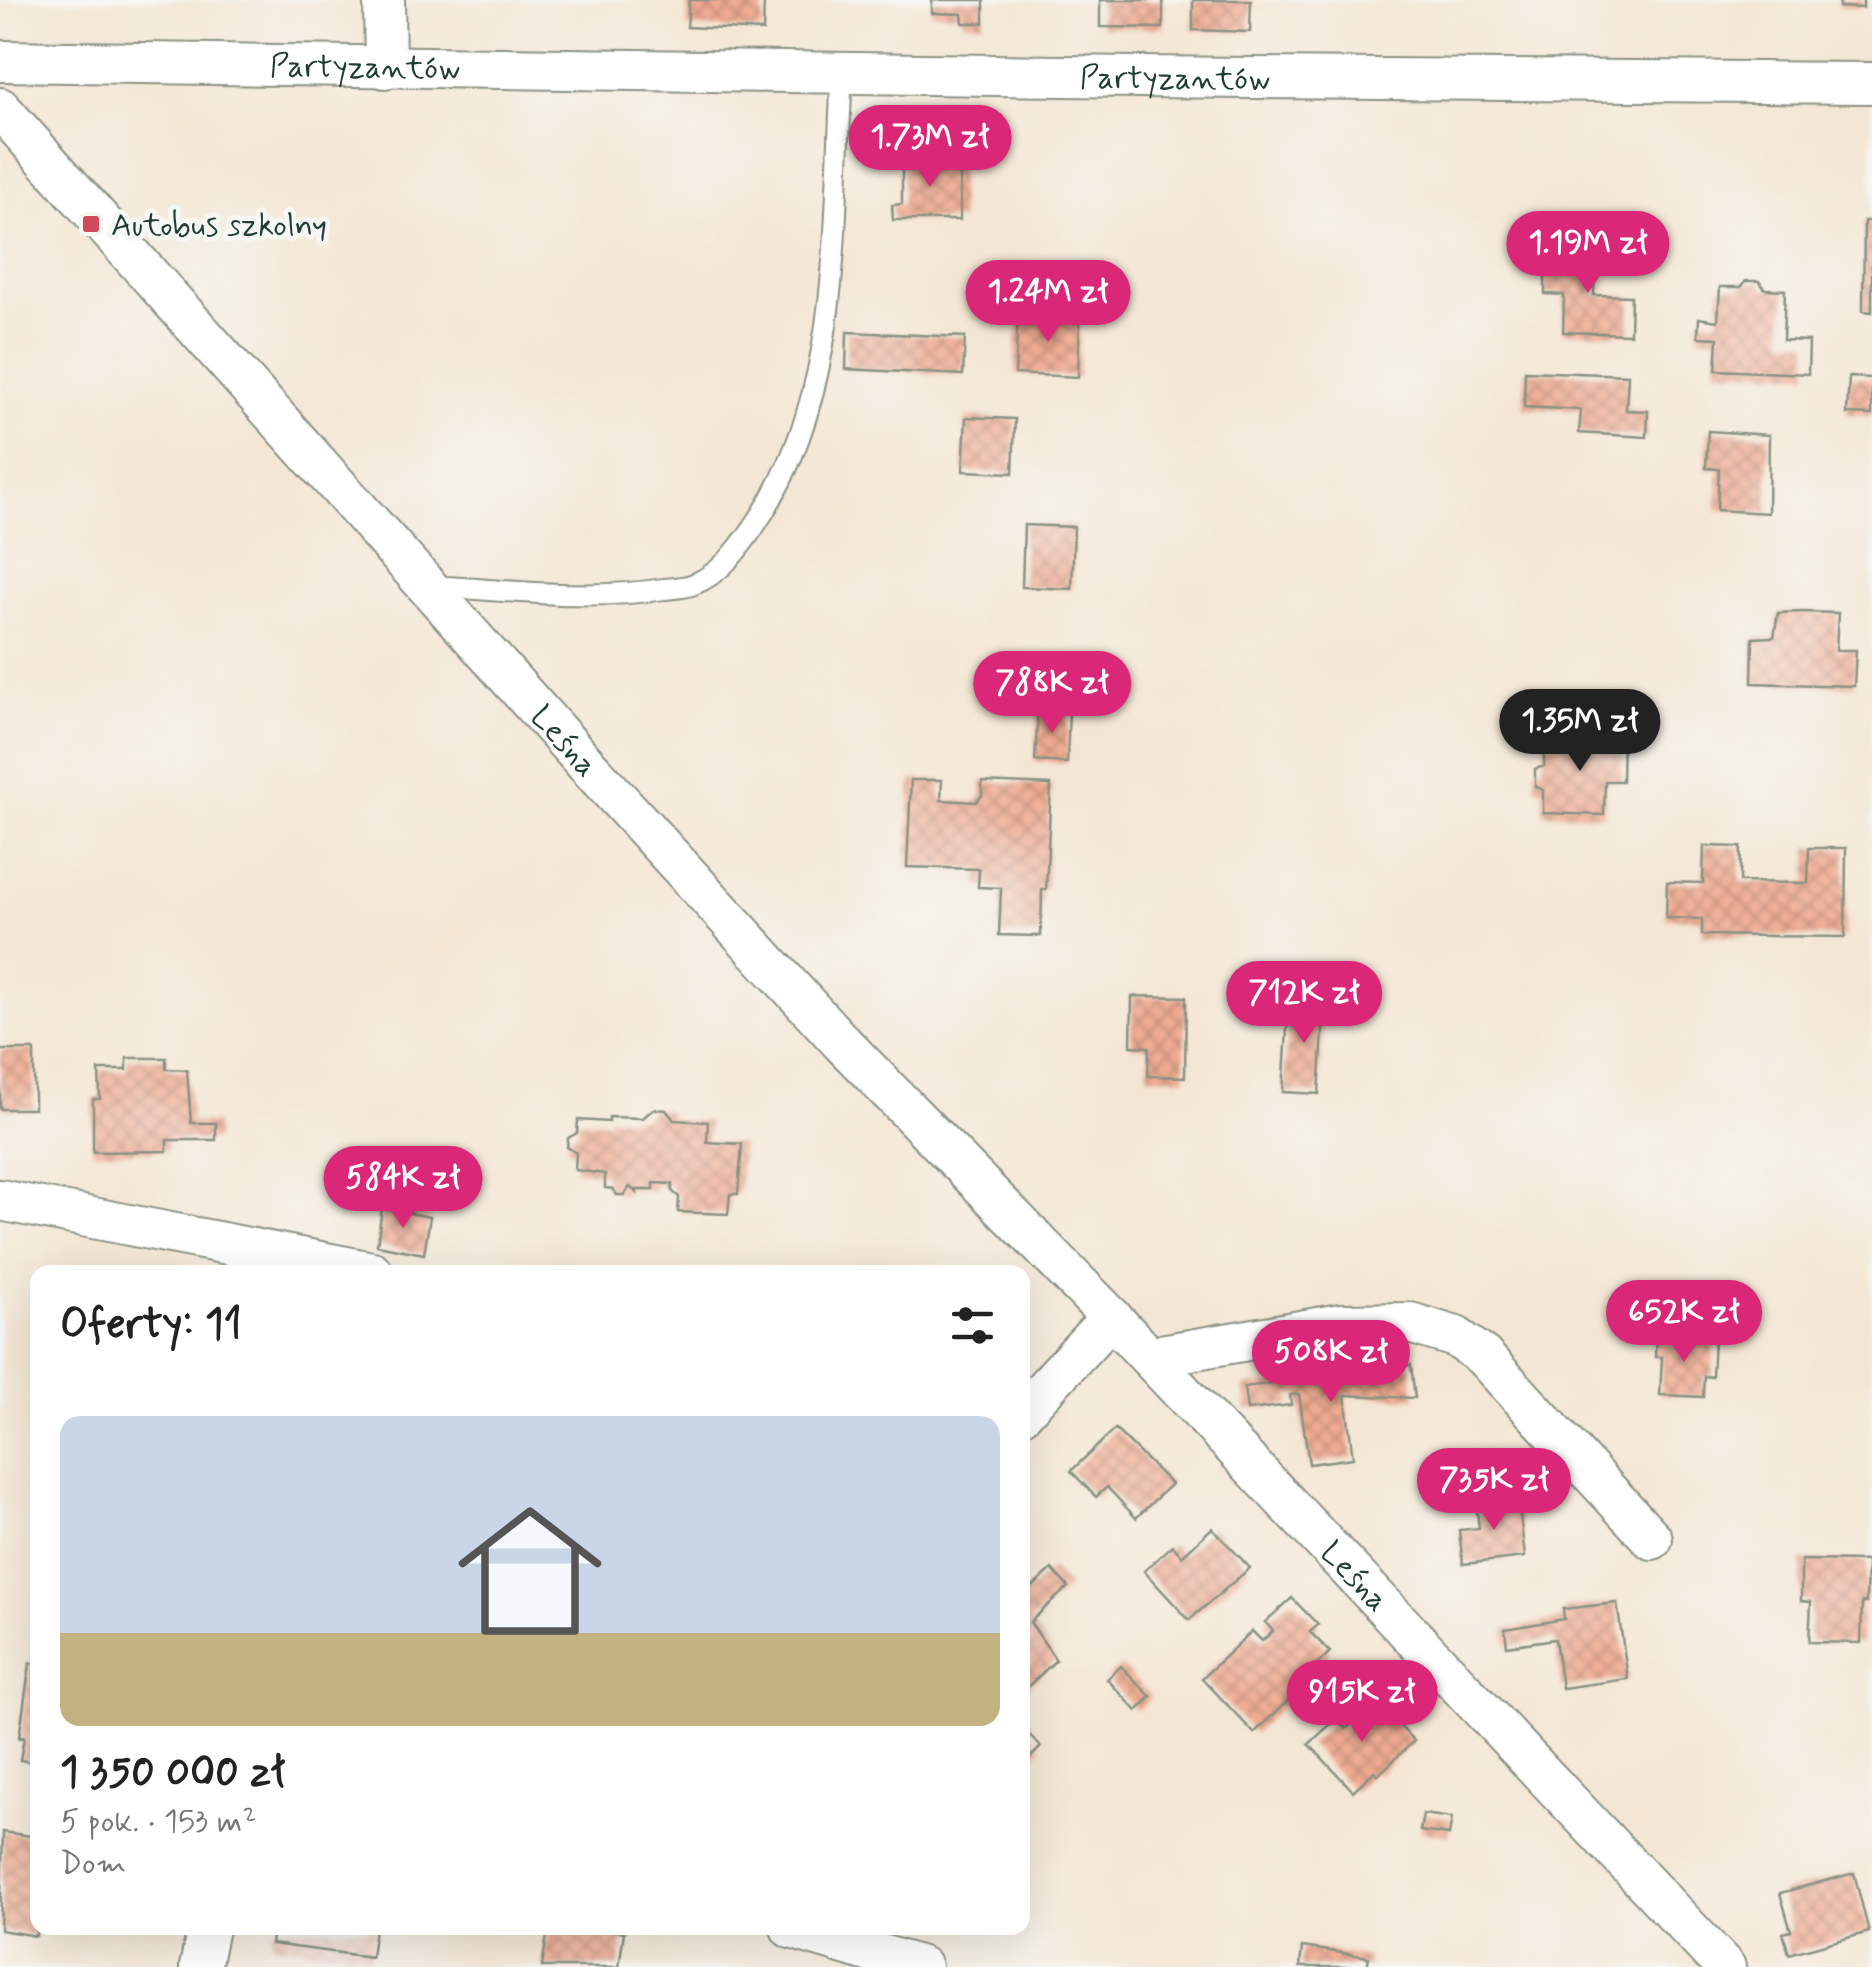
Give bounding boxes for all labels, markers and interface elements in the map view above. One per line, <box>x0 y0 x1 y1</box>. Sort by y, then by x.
street label: Partyzantów <box>269 46 461 90</box>
street label: Partyzantów <box>1079 57 1270 101</box>
pin: 1.73M zł <box>827 105 1033 190</box>
text: 1.73M zł <box>871 116 989 158</box>
place label: Autobus szkolny <box>111 205 327 247</box>
pin: 1.19M zł <box>1485 211 1691 296</box>
marker: Autobus szkolny <box>80 213 102 235</box>
text: 1.19M zł <box>1528 222 1648 264</box>
pin: 1.24M zł <box>945 260 1151 345</box>
text: 1.24M zł <box>988 271 1108 313</box>
pin: 788K zł <box>960 651 1144 736</box>
text: 788K zł <box>995 662 1109 704</box>
pin: 1.35M zł <box>1477 689 1683 774</box>
street label: Leśna <box>520 697 606 787</box>
text: 1.35M zł <box>1521 700 1639 742</box>
pin: 712K zł <box>1212 961 1396 1046</box>
text: 712K zł <box>1248 972 1360 1014</box>
pin: 584K zł <box>311 1146 495 1231</box>
text: 584K zł <box>346 1157 460 1199</box>
pin: 652K zł <box>1592 1280 1776 1365</box>
text: 652K zł <box>1628 1291 1740 1333</box>
text: Oferty: 11 <box>60 1298 242 1353</box>
icon: filters <box>945 1298 1000 1353</box>
pin: 508K zł <box>1239 1320 1423 1405</box>
text: 508K zł <box>1274 1331 1388 1373</box>
pin: 735K zł <box>1402 1448 1586 1533</box>
text: 735K zł <box>1439 1459 1549 1501</box>
icon: home <box>440 1481 620 1661</box>
street label: Leśna <box>1310 1533 1397 1621</box>
pin: 915K zł <box>1270 1660 1454 1745</box>
text: 915K zł <box>1309 1671 1415 1713</box>
text: 1 350 000 zł <box>60 1746 285 1801</box>
text: 5 pok. · 153 m² <box>60 1801 256 1843</box>
text: Dom <box>60 1843 126 1885</box>

